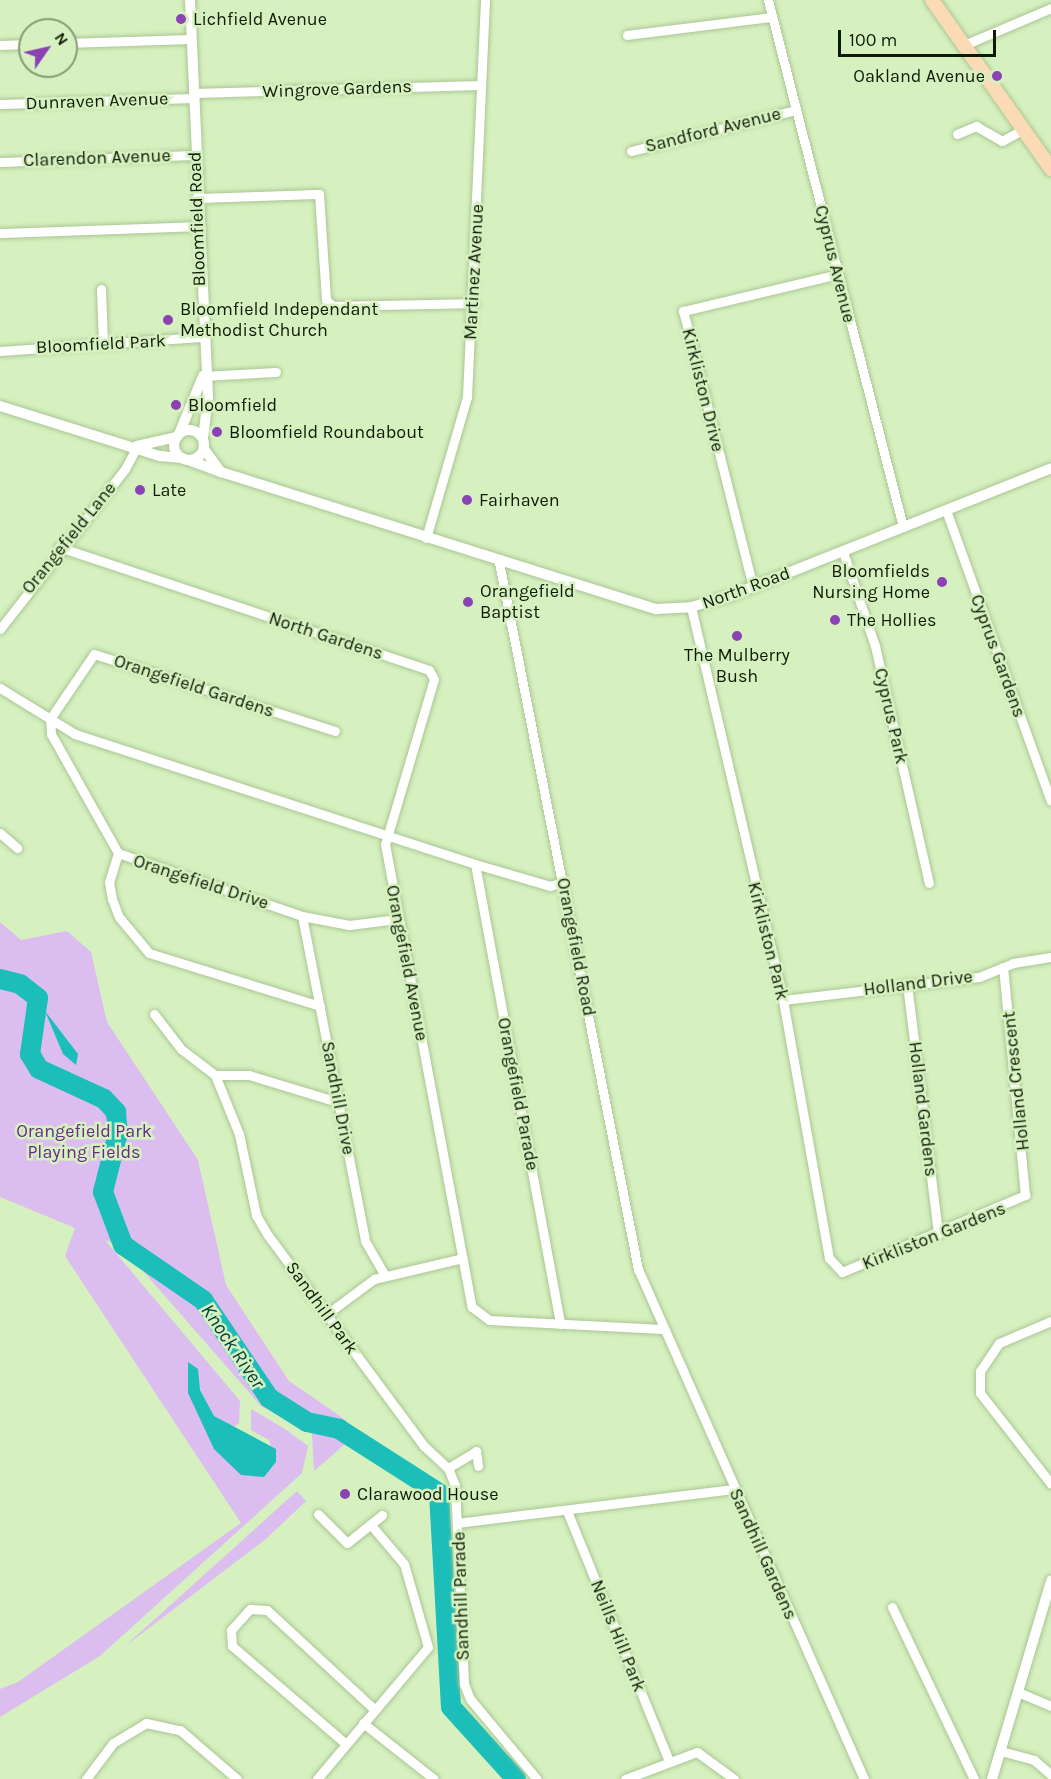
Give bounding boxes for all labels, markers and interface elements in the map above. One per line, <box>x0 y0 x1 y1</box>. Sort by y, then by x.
place label: Lichfield Avenue <box>193 8 327 30</box>
marker: Lichfield Avenue <box>174 12 188 26</box>
north arrow <box>18 18 78 78</box>
scale bar <box>841 18 998 56</box>
text: N <box>51 29 73 49</box>
text: 100 m <box>849 29 897 51</box>
place label: Oakland Avenue <box>853 65 985 87</box>
marker: Oakland Avenue <box>990 69 1004 83</box>
street label: Wingrove Gardens <box>262 76 412 102</box>
street label: Dunraven Avenue <box>25 88 169 114</box>
street label: Sandford Avenue <box>643 103 783 157</box>
street label: Clarendon Avenue <box>23 145 171 171</box>
street label: Bloomfield Road <box>184 151 210 287</box>
street label: Cyprus Avenue <box>810 203 860 325</box>
street label: Martinez Avenue <box>460 204 488 340</box>
place label: Bloomfield Independant Methodist Church <box>180 299 378 342</box>
marker: Bloomfield Independant Methodist Church <box>161 313 175 327</box>
street label: Kirkliston Drive <box>677 326 729 454</box>
street label: Bloomfield Park <box>36 330 166 358</box>
place label: Bloomfield <box>188 394 277 416</box>
marker: Bloomfield <box>169 398 183 412</box>
place label: Bloomfield Roundabout <box>229 421 424 443</box>
marker: Bloomfield Roundabout <box>210 425 224 439</box>
street label: Orangefield Lane <box>17 478 121 598</box>
place label: Late <box>152 479 186 501</box>
marker: Late <box>133 483 147 497</box>
place label: Fairhaven <box>479 489 560 511</box>
marker: Fairhaven <box>460 493 474 507</box>
place label: Bloomfields Nursing Home <box>812 561 930 604</box>
street label: North Road <box>699 562 793 614</box>
marker: Bloomfields Nursing Home <box>935 575 949 589</box>
place label: Orangefield Baptist <box>480 581 575 624</box>
street label: Cyprus Gardens <box>966 592 1030 720</box>
marker: Orangefield Baptist <box>461 595 475 609</box>
street label: North Gardens <box>266 607 386 665</box>
place label: The Hollies <box>847 609 936 631</box>
marker: The Hollies <box>828 613 842 627</box>
marker: The Mulberry Bush <box>730 629 744 643</box>
place label: The Mulberry Bush <box>684 645 790 688</box>
street label: Orangefield Gardens <box>111 650 277 722</box>
street label: Cyprus Park <box>869 666 913 766</box>
street label: Orangefield Drive <box>131 850 271 914</box>
street label: Orangefield Road <box>552 876 600 1018</box>
street label: Kirkliston Park <box>743 880 793 1002</box>
street label: Orangefield Avenue <box>381 883 433 1043</box>
street label: Holland Drive <box>862 966 974 1000</box>
street label: Holland Crescent <box>998 1010 1034 1152</box>
street label: Orangefield Parade <box>493 1016 543 1172</box>
street label: Sandhill Drive <box>316 1040 360 1156</box>
street label: Holland Gardens <box>904 1040 942 1178</box>
park label: Orangefield Park Playing Fields <box>16 1121 152 1164</box>
street label: Kirkliston Gardens <box>859 1197 1009 1275</box>
street label: Sandhill Park <box>281 1257 363 1359</box>
water label: Knock River <box>196 1299 270 1393</box>
place label: Clarawood House <box>357 1483 499 1505</box>
street label: Sandhill Gardens <box>724 1485 802 1623</box>
marker: Clarawood House <box>338 1487 352 1501</box>
street label: Sandhill Parade <box>448 1531 474 1661</box>
street label: Neills Hill Park <box>586 1577 650 1695</box>

